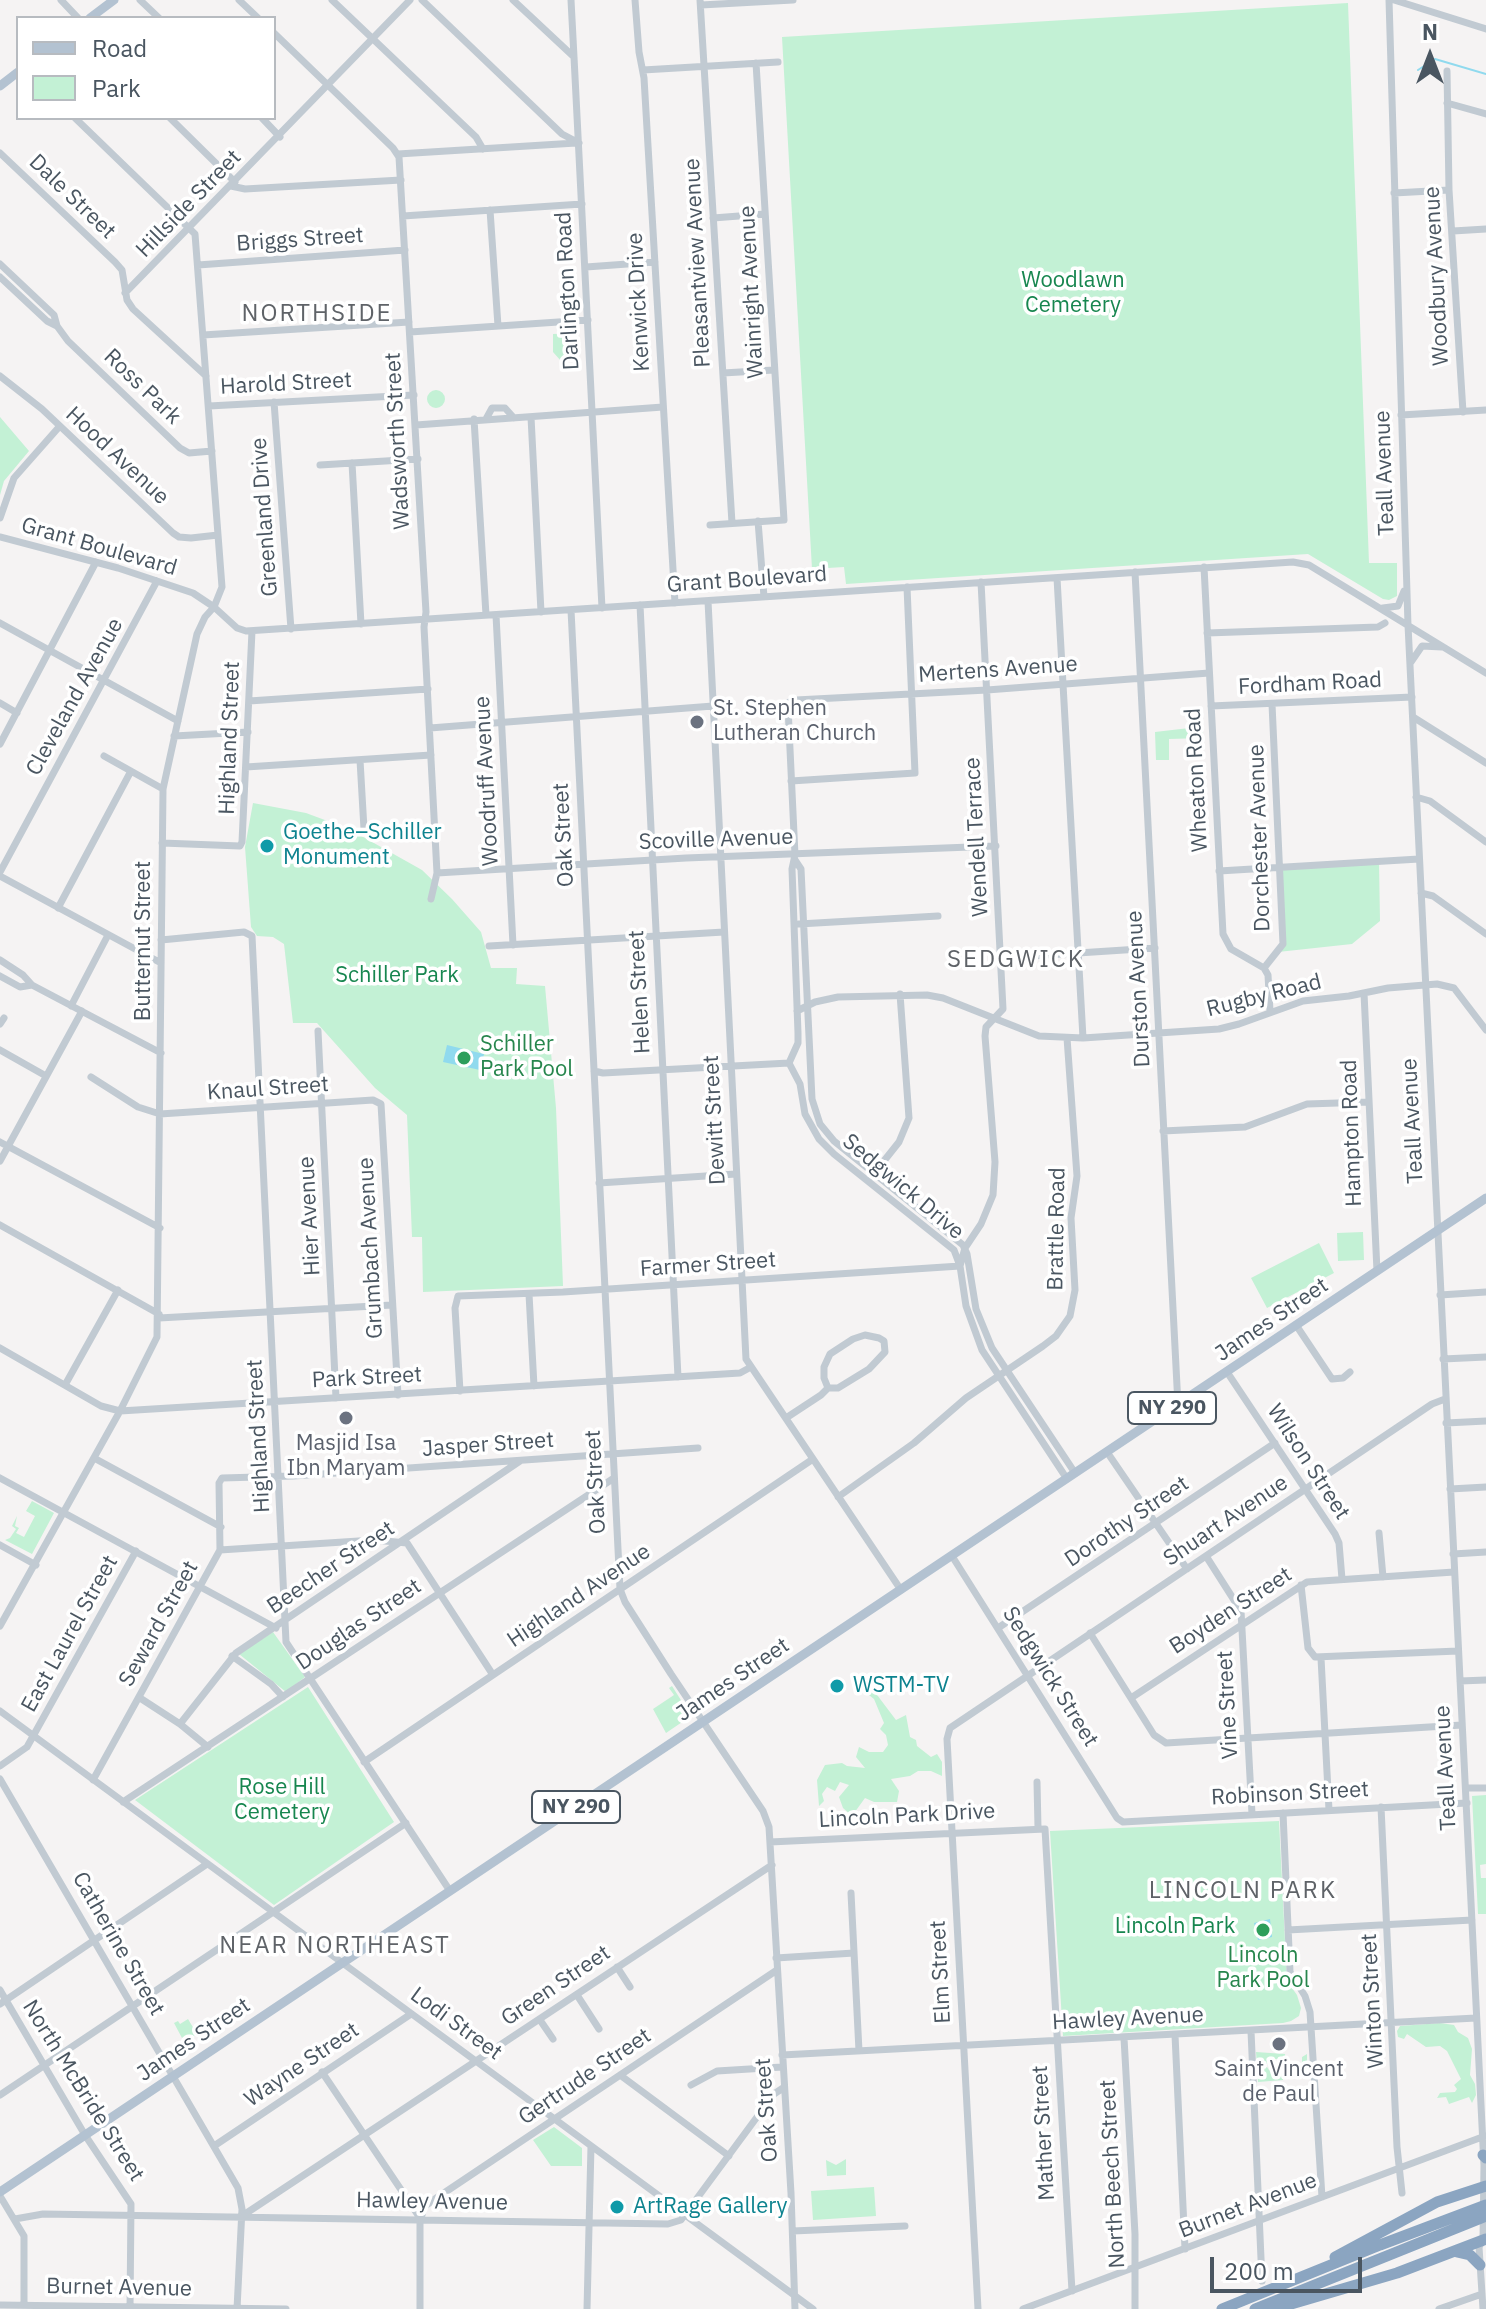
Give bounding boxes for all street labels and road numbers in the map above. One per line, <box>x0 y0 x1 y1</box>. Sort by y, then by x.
street label: Hillside Street <box>131 145 247 263</box>
street label: Dale Street <box>23 149 121 245</box>
street label: Pleasantview Avenue <box>679 158 717 368</box>
street label: Woodbury Avenue <box>1419 186 1455 366</box>
street label: Wainright Avenue <box>734 205 770 379</box>
street label: Darlington Road <box>551 211 585 371</box>
street label: Briggs Street <box>236 222 364 258</box>
street label: Kenwick Drive <box>622 232 656 372</box>
street label: Ross Park <box>98 344 186 430</box>
street label: Wadsworth Street <box>380 352 416 530</box>
street label: Harold Street <box>219 367 353 401</box>
street label: Hood Avenue <box>60 401 174 511</box>
street label: Teall Avenue <box>1370 410 1400 536</box>
street label: Greenland Drive <box>246 437 284 597</box>
street label: Grant Boulevard <box>18 512 180 582</box>
street label: Grant Boulevard <box>666 561 828 599</box>
street label: Cleveland Avenue <box>21 614 129 780</box>
street label: Mertens Avenue <box>917 651 1079 689</box>
street label: Highland Street <box>214 661 246 815</box>
street label: Fordham Road <box>1237 667 1383 701</box>
street label: Woodruff Avenue <box>469 695 505 867</box>
street label: Wheaton Road <box>1180 707 1214 853</box>
street label: Dorchester Avenue <box>1244 744 1276 932</box>
street label: Wendell Terrace <box>960 757 994 917</box>
street label: Oak Street <box>548 782 580 888</box>
street label: Scoville Avenue <box>638 824 794 856</box>
street label: Butternut Street <box>131 861 157 1021</box>
street label: Durston Avenue <box>1122 910 1156 1068</box>
street label: Helen Street <box>624 930 656 1054</box>
street label: Rugby Road <box>1204 969 1324 1023</box>
street label: Dewitt Street <box>698 1054 732 1186</box>
street label: Teall Avenue <box>1397 1058 1429 1184</box>
street label: Hampton Road <box>1336 1059 1368 1207</box>
street label: Knaul Street <box>206 1072 330 1106</box>
street label: Sedgwick Drive <box>837 1128 969 1246</box>
street label: Hier Avenue <box>294 1155 326 1277</box>
street label: Grumbach Avenue <box>353 1157 389 1339</box>
street label: Brattle Road <box>1043 1167 1071 1291</box>
street label: Farmer Street <box>639 1247 777 1283</box>
street label: James Street <box>1211 1273 1333 1367</box>
street label: Highland Street <box>242 1359 276 1513</box>
street label: Park Street <box>311 1362 423 1394</box>
road number: NY 290 <box>1128 1392 1216 1424</box>
street label: Wilson Street <box>1261 1399 1355 1525</box>
street label: Jasper Street <box>421 1427 555 1463</box>
street label: Oak Street <box>580 1429 612 1535</box>
street label: Shuart Avenue <box>1159 1470 1293 1572</box>
street label: Dorothy Street <box>1060 1471 1194 1573</box>
street label: Beecher Street <box>262 1516 400 1620</box>
street label: Highland Avenue <box>502 1538 656 1654</box>
street label: East Laurel Street <box>16 1551 124 1717</box>
street label: Seward Street <box>114 1557 204 1691</box>
street label: Boyden Street <box>1165 1562 1297 1660</box>
street label: Douglas Street <box>291 1573 427 1677</box>
street label: Sedgwick Street <box>996 1602 1104 1752</box>
street label: James Street <box>672 1633 794 1727</box>
street label: Vine Street <box>1212 1650 1244 1760</box>
street label: Teall Avenue <box>1430 1705 1462 1831</box>
street label: Robinson Street <box>1210 1777 1370 1811</box>
road number: NY 290 <box>532 1791 620 1823</box>
street label: Lincoln Park Drive <box>818 1798 996 1834</box>
street label: Catherine Street <box>66 1868 170 2020</box>
street label: Elm Street <box>925 1920 957 2024</box>
street label: Winton Street <box>1356 1933 1390 2069</box>
street label: Green Street <box>497 1940 615 2032</box>
street label: Lodi Street <box>405 1982 507 2066</box>
street label: James Street <box>133 1993 255 2087</box>
street label: North McBride Street <box>17 1996 149 2186</box>
street label: Hawley Avenue <box>1052 2002 1204 2036</box>
street label: Wayne Street <box>240 2017 364 2113</box>
street label: Gertrude Street <box>514 2023 656 2131</box>
street label: Oak Street <box>750 2057 784 2163</box>
street label: Mather Street <box>1027 2065 1061 2201</box>
street label: North Beech Street <box>1095 2079 1131 2269</box>
street label: Burnet Avenue <box>1175 2168 1321 2244</box>
street label: Hawley Avenue <box>356 2187 508 2217</box>
street label: Burnet Avenue <box>46 2274 192 2302</box>

